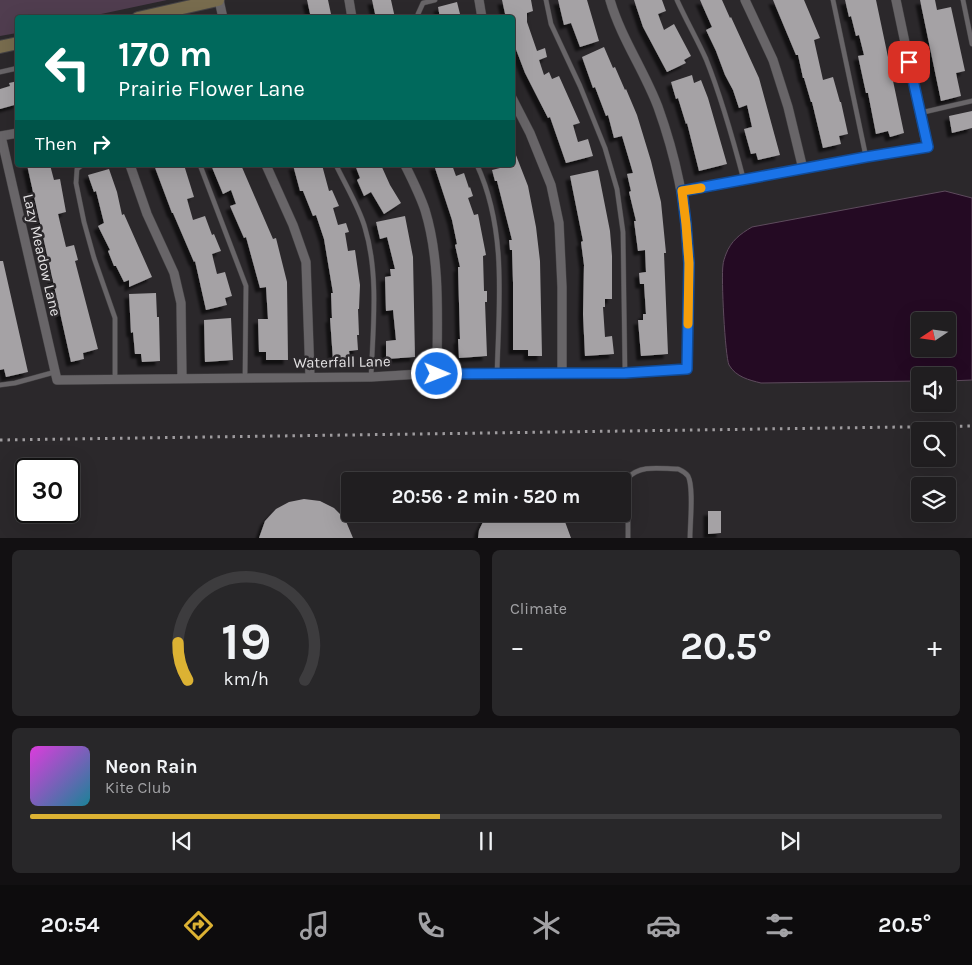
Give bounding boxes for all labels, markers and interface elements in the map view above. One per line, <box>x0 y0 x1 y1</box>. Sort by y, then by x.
text: 170 m <box>118 34 212 75</box>
icon: left <box>35 35 100 100</box>
pin <box>888 41 930 83</box>
icon: arrive <box>895 48 923 76</box>
text: Prairie Flower Lane <box>118 76 305 102</box>
icon: right <box>87 130 115 158</box>
text: Then <box>35 133 77 155</box>
street label: Lazy Meadow Lane <box>19 192 65 318</box>
north arrow <box>911 312 956 358</box>
map controls <box>911 312 956 522</box>
position arrow <box>410 347 462 399</box>
street label: Waterfall Lane <box>293 352 391 372</box>
button: sound <box>911 367 956 412</box>
button: search <box>911 422 956 467</box>
speed limit sign: 30 <box>15 458 80 523</box>
button: layers <box>911 477 956 522</box>
text: 20:56 · 2 min · 520 m <box>392 486 580 508</box>
text: Climate <box>510 599 567 618</box>
text: 19 <box>221 611 271 672</box>
text: 20.5° <box>680 624 772 669</box>
text: − <box>510 630 525 663</box>
text: + <box>927 630 942 663</box>
text: km/h <box>223 669 269 690</box>
text: Neon Rain <box>105 756 198 778</box>
text: Kite Club <box>105 778 171 797</box>
icon: previous <box>168 827 196 855</box>
icon: pause <box>472 827 500 855</box>
icon: next <box>776 827 804 855</box>
icon: directions <box>181 908 216 943</box>
icon: music <box>297 908 332 943</box>
icon: phone <box>413 908 448 943</box>
icon: climate <box>529 908 564 943</box>
icon: car <box>646 908 681 943</box>
icon: filters <box>762 908 797 943</box>
text: 20:54 <box>41 912 100 938</box>
text: 20.5° <box>878 912 931 938</box>

